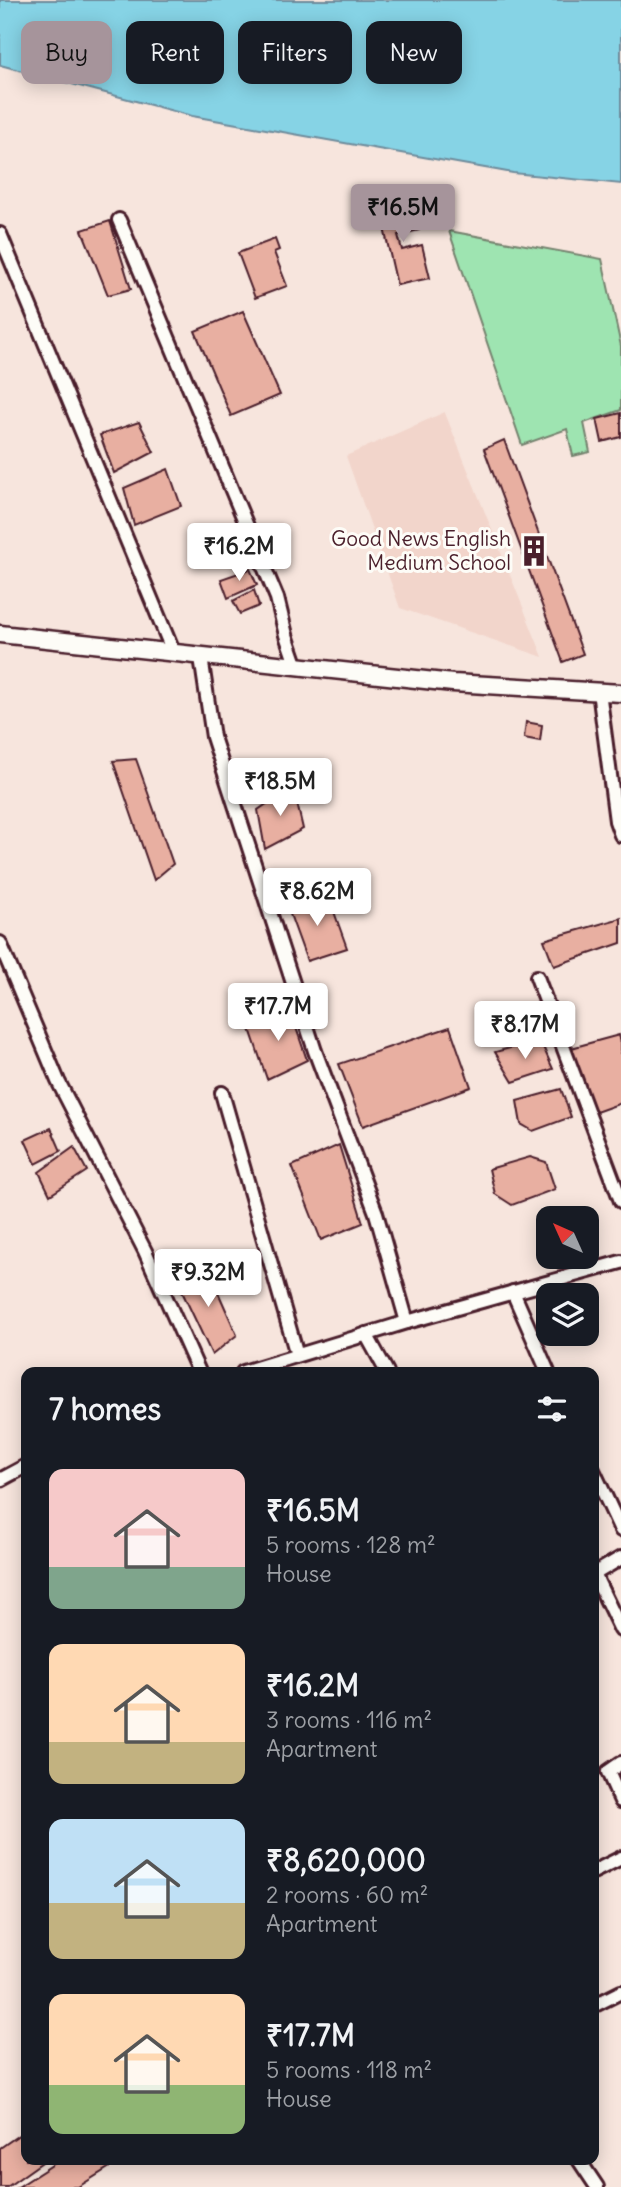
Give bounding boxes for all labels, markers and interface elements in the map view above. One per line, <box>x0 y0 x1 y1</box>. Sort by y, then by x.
chip: Buy <box>21 21 112 84</box>
chip: Rent <box>126 21 224 84</box>
chip: Filters <box>238 21 352 84</box>
chip: New <box>366 21 462 84</box>
pin: ₹16.5M <box>346 184 460 244</box>
text: ₹16.5M <box>367 192 439 221</box>
pin: ₹16.2M <box>182 524 296 583</box>
place label: Good News English Medium School <box>331 525 511 576</box>
text: ₹16.2M <box>203 531 275 560</box>
building icon: Good News English Medium School <box>517 534 551 568</box>
pin: ₹18.5M <box>223 758 337 818</box>
text: ₹18.5M <box>244 766 316 795</box>
pin: ₹8.62M <box>260 869 374 928</box>
text: ₹8.62M <box>279 876 355 905</box>
pin: ₹17.7M <box>221 984 335 1043</box>
text: ₹17.7M <box>244 991 312 1020</box>
pin: ₹8.17M <box>468 1002 582 1061</box>
text: ₹8.17M <box>490 1009 560 1038</box>
north arrow <box>536 1206 598 1269</box>
map controls <box>536 1206 599 1346</box>
pin: ₹9.32M <box>151 1250 265 1309</box>
text: ₹9.32M <box>170 1257 246 1286</box>
button: layers <box>536 1283 599 1346</box>
text: 7 homes <box>49 1390 161 1428</box>
icon: filters <box>533 1390 571 1428</box>
text: ₹16.5M <box>266 1491 360 1529</box>
icon: home <box>105 1497 189 1581</box>
text: 5 rooms · 128 m² <box>266 1530 436 1559</box>
text: House <box>266 1559 332 1588</box>
text: ₹16.2M <box>266 1666 359 1704</box>
icon: home <box>105 1672 189 1756</box>
text: 3 rooms · 116 m² <box>266 1705 432 1734</box>
text: Apartment <box>266 1734 378 1763</box>
text: ₹8,620,000 <box>266 1841 426 1879</box>
icon: home <box>105 1847 189 1931</box>
text: 2 rooms · 60 m² <box>266 1880 428 1909</box>
text: Apartment <box>266 1909 378 1938</box>
text: ₹17.7M <box>266 2016 355 2054</box>
icon: home <box>105 2022 189 2106</box>
text: 5 rooms · 118 m² <box>266 2055 432 2084</box>
text: House <box>266 2084 332 2113</box>

